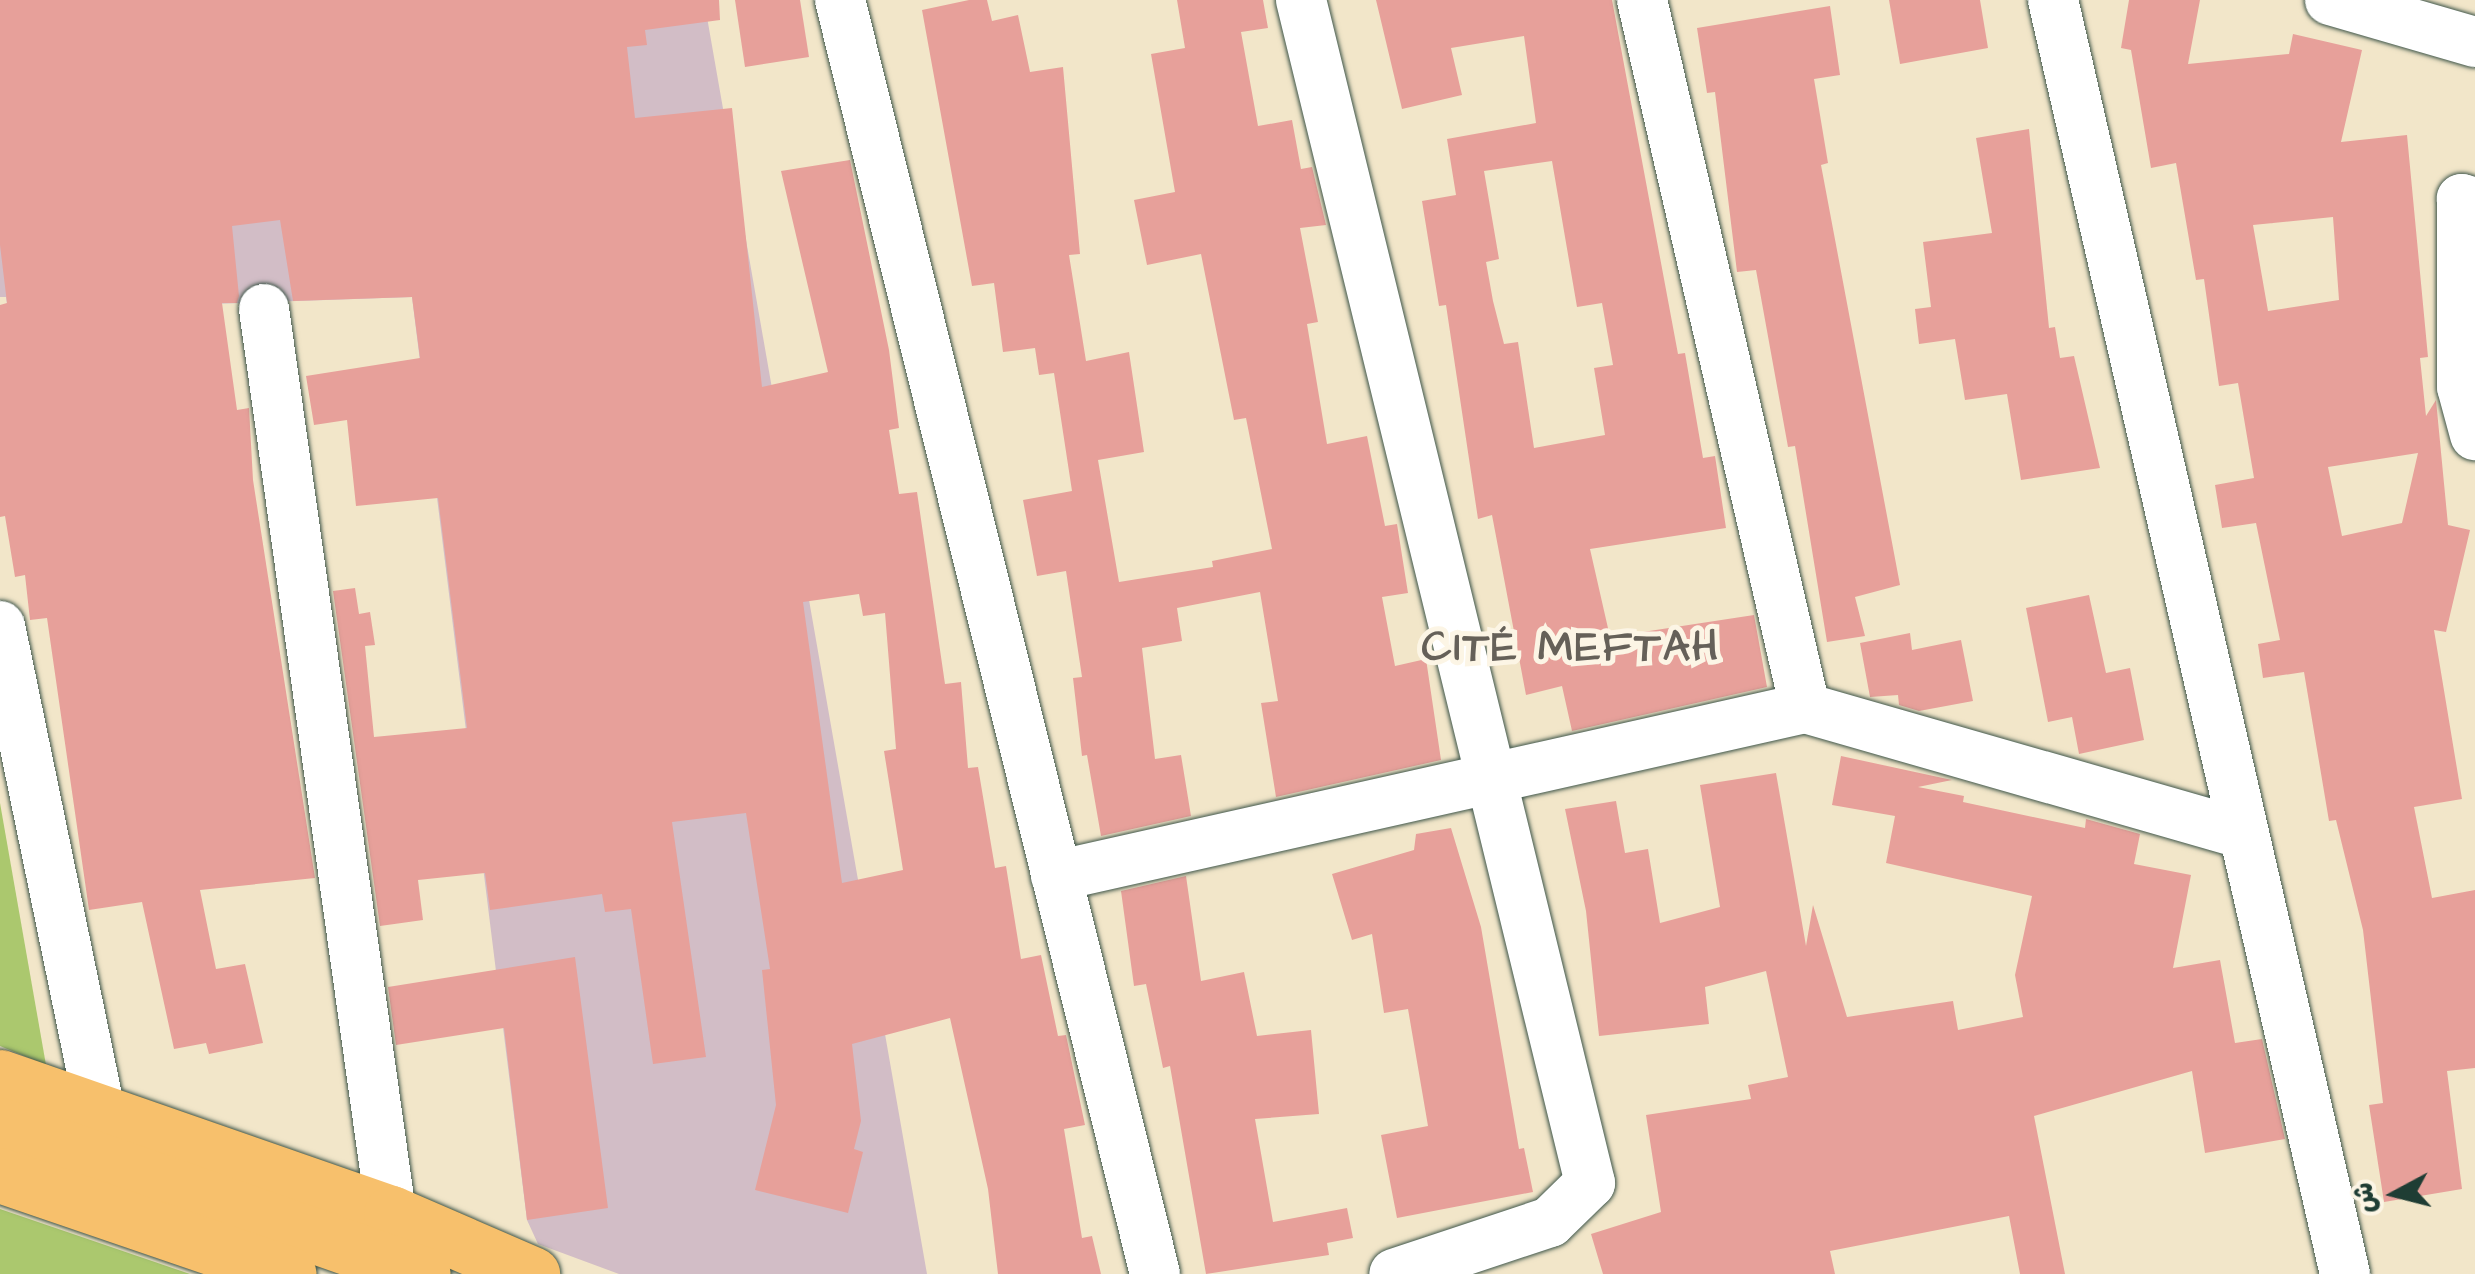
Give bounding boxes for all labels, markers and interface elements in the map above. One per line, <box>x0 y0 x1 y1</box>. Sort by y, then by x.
district label: CITÉ MEFTAH <box>1422 623 1720 673</box>
north arrow <box>2345 1144 2445 1244</box>
text: ش <box>2343 1180 2386 1215</box>

